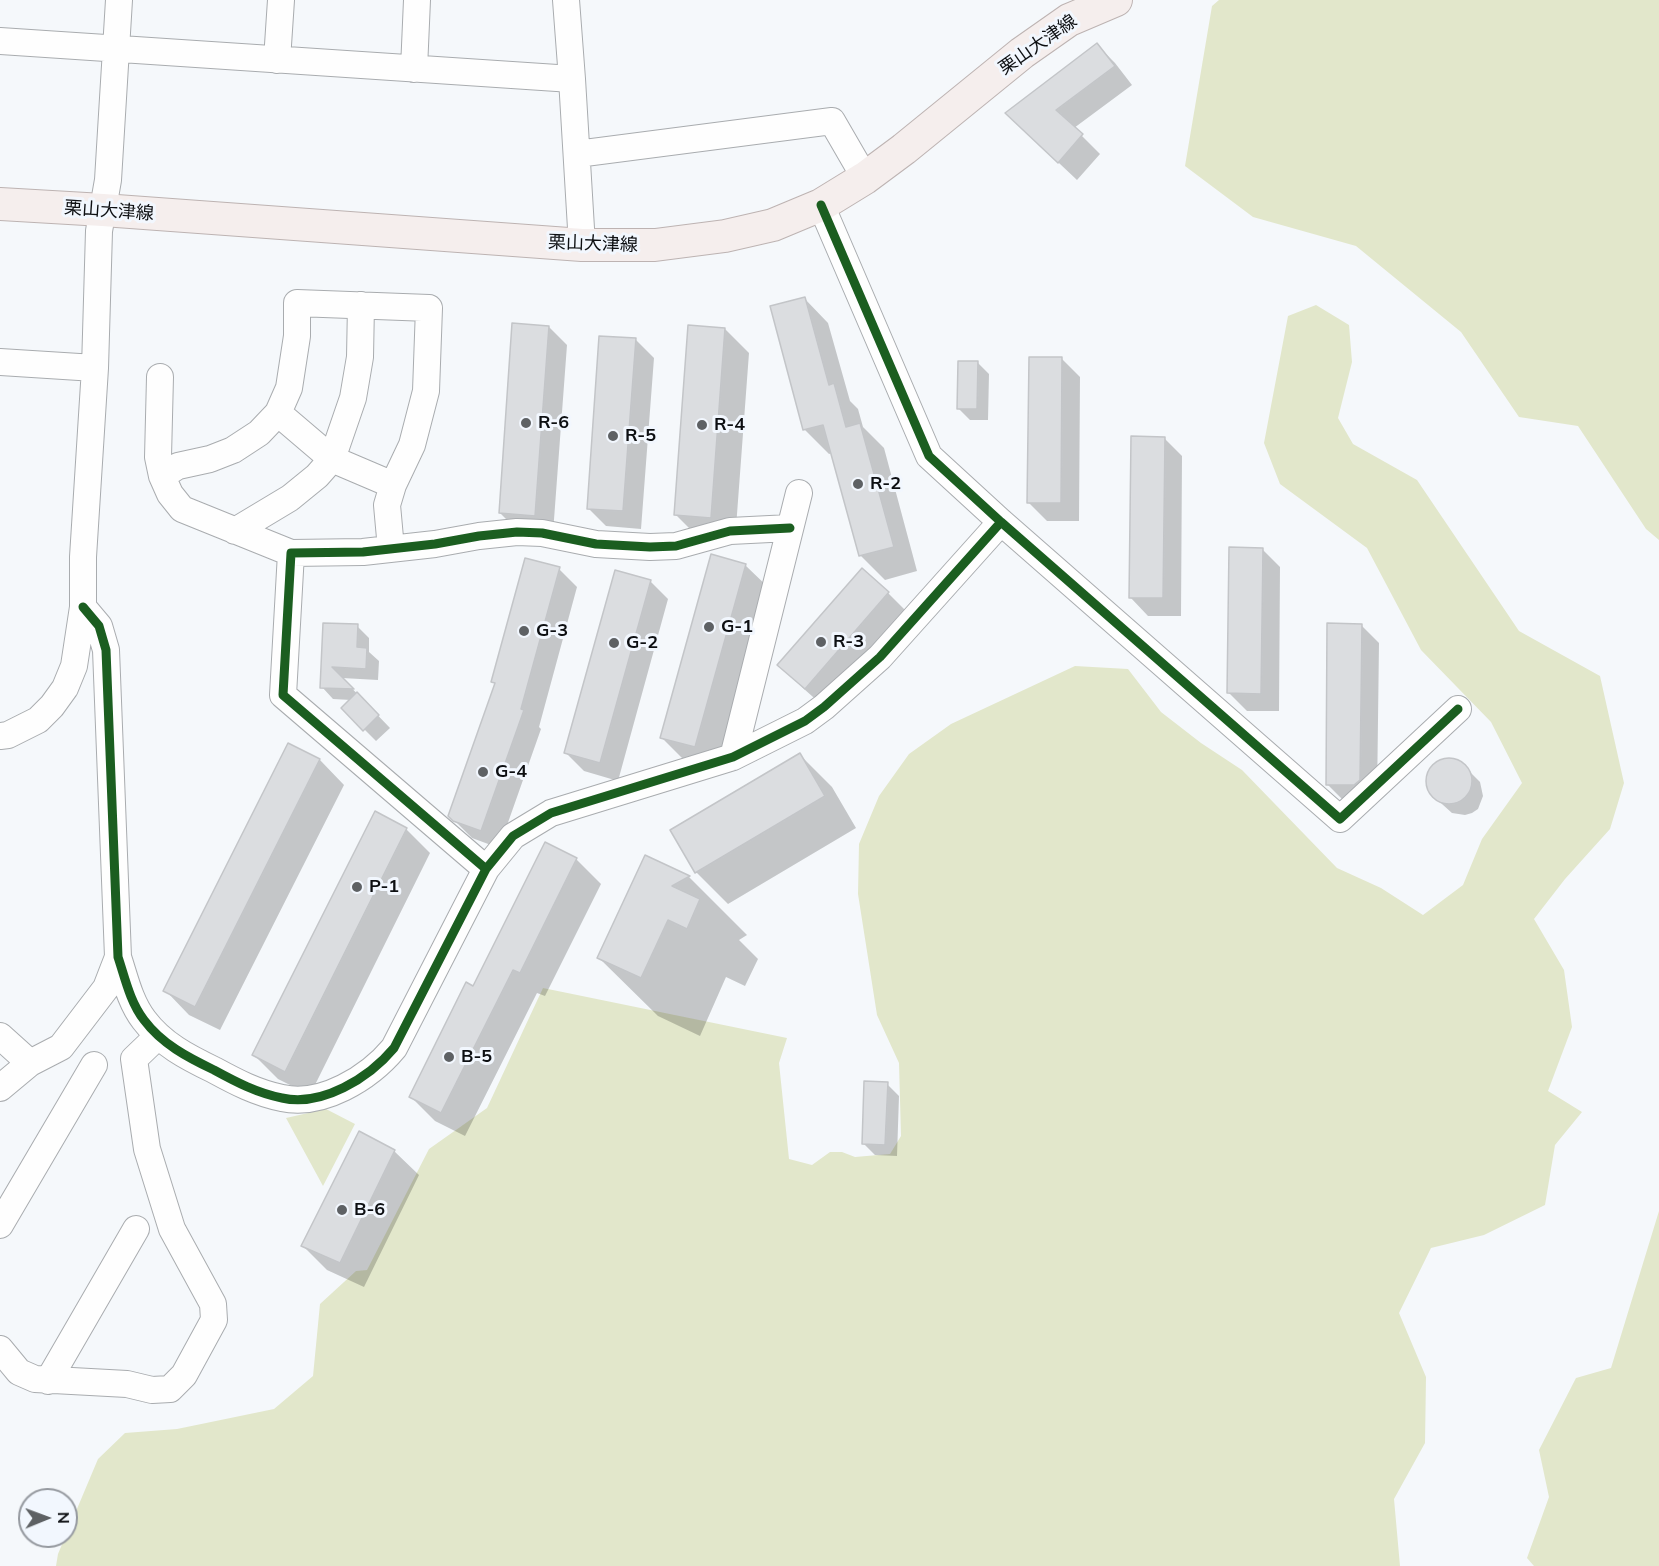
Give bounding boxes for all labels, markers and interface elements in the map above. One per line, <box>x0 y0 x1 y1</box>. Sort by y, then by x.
street label: 栗山大津線 <box>995 10 1081 80</box>
street label: 栗山大津線 <box>63 197 155 225</box>
street label: 栗山大津線 <box>548 232 638 256</box>
place label: R-6 <box>538 412 569 434</box>
place label: R-4 <box>714 414 745 436</box>
marker: R-6 <box>519 416 533 430</box>
marker: R-4 <box>695 418 709 432</box>
place label: R-5 <box>625 425 656 447</box>
marker: R-5 <box>606 429 620 443</box>
place label: R-2 <box>870 473 901 495</box>
marker: R-2 <box>851 477 865 491</box>
place label: G-1 <box>721 616 753 638</box>
place label: G-3 <box>536 620 568 642</box>
marker: G-1 <box>702 620 716 634</box>
marker: G-3 <box>517 624 531 638</box>
place label: R-3 <box>833 631 864 653</box>
place label: G-2 <box>626 632 658 654</box>
marker: R-3 <box>814 635 828 649</box>
marker: G-2 <box>607 636 621 650</box>
place label: G-4 <box>495 761 527 783</box>
marker: G-4 <box>476 765 490 779</box>
place label: P-1 <box>369 876 399 898</box>
marker: P-1 <box>350 880 364 894</box>
place label: B-5 <box>461 1046 492 1068</box>
marker: B-5 <box>442 1050 456 1064</box>
place label: B-6 <box>354 1199 385 1221</box>
marker: B-6 <box>335 1203 349 1217</box>
north arrow <box>18 1488 78 1548</box>
text: N <box>54 1512 74 1524</box>

